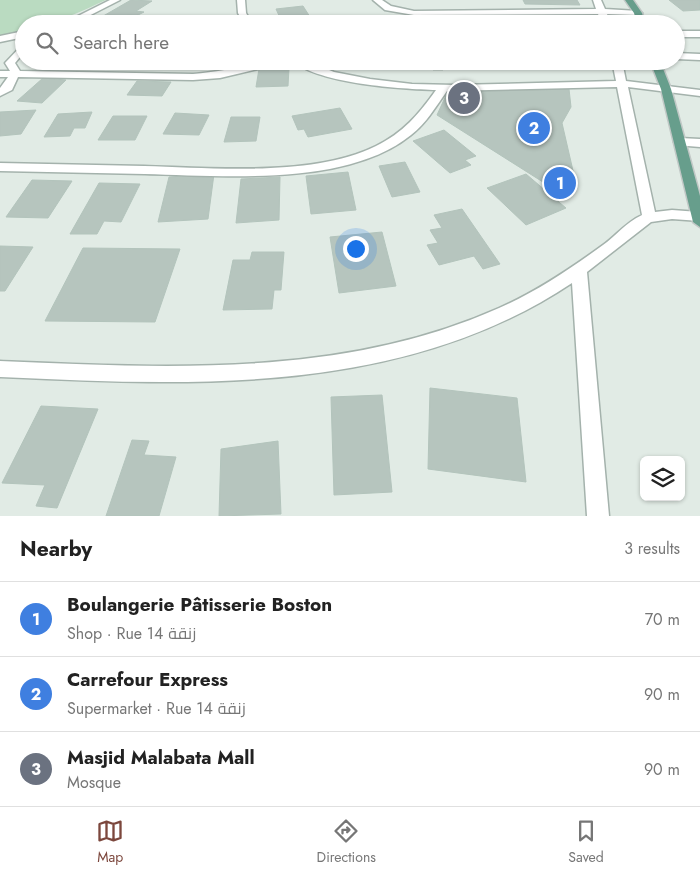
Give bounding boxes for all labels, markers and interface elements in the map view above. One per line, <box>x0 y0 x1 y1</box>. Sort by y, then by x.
search box <box>15 15 685 70</box>
icon: search <box>33 29 61 57</box>
text: Search here <box>73 29 169 56</box>
pin: 3 <box>448 79 480 117</box>
pin: 2 <box>518 109 550 147</box>
pin: 1 <box>544 164 576 202</box>
your location <box>343 236 369 262</box>
map controls <box>640 456 685 501</box>
button: layers <box>640 456 685 501</box>
text: Nearby <box>20 534 92 564</box>
text: 3 results <box>624 537 680 560</box>
text: Boulangerie Pâtisserie Boston <box>67 591 332 618</box>
text: 1 <box>32 608 40 631</box>
text: 70 m <box>645 608 680 631</box>
text: Shop · Rue 14 زنقة <box>67 622 196 645</box>
text: Carrefour Express <box>67 666 228 693</box>
text: 2 <box>31 683 41 706</box>
text: 90 m <box>644 683 680 706</box>
text: Supermarket · Rue 14 زنقة <box>67 697 246 720</box>
text: Masjid Malabata Mall <box>67 744 255 771</box>
text: 3 <box>31 758 41 781</box>
text: 90 m <box>644 758 680 781</box>
text: Mosque <box>67 771 121 794</box>
tab: Map <box>96 817 124 867</box>
tab: Directions <box>317 817 376 867</box>
tab: Saved <box>568 817 604 867</box>

